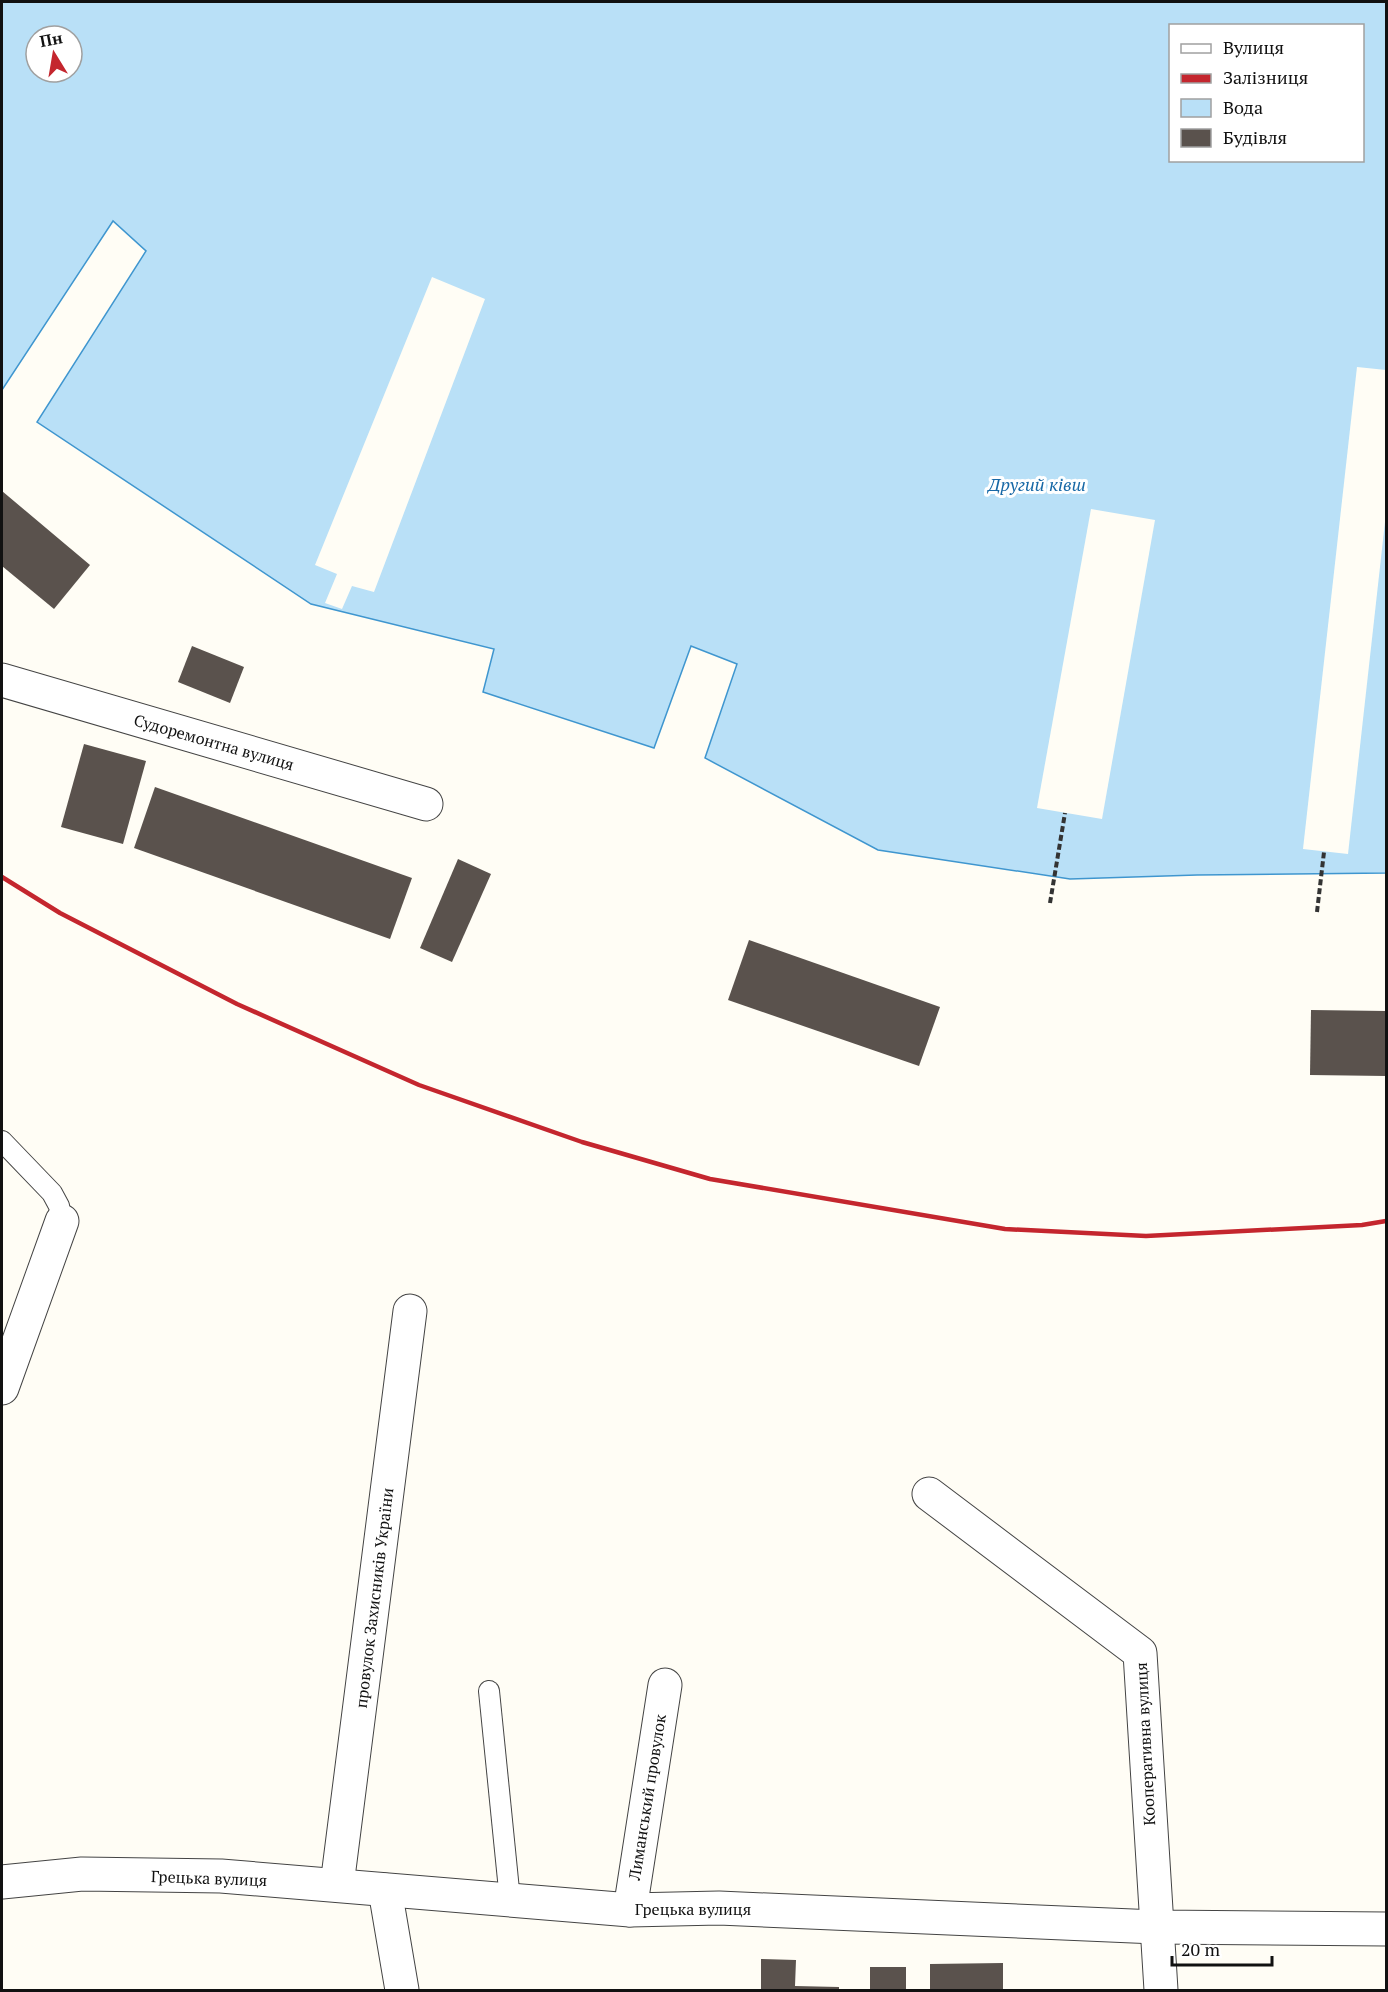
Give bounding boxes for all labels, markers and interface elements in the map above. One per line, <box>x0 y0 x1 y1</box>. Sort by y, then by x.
north arrow <box>24 24 84 84</box>
legend <box>1169 24 1364 162</box>
text: Пн <box>38 26 65 52</box>
text: Вулиця <box>1223 35 1284 59</box>
text: Залізниця <box>1223 65 1308 89</box>
text: Вода <box>1223 95 1263 119</box>
text: Будівля <box>1223 125 1287 149</box>
water label: Другий ківш <box>986 472 1086 496</box>
street label: Судоремонтна вулиця <box>131 709 297 775</box>
street label: провулок Захисників України <box>350 1486 398 1709</box>
street label: Кооперативна вулиця <box>1130 1662 1160 1826</box>
street label: Лиманський провулок <box>623 1712 671 1882</box>
street label: Грецька вулиця <box>150 1865 268 1891</box>
street label: Грецька вулиця <box>635 1898 751 1920</box>
scale bar <box>1172 1929 1272 1967</box>
text: 20 m <box>1181 1937 1221 1961</box>

